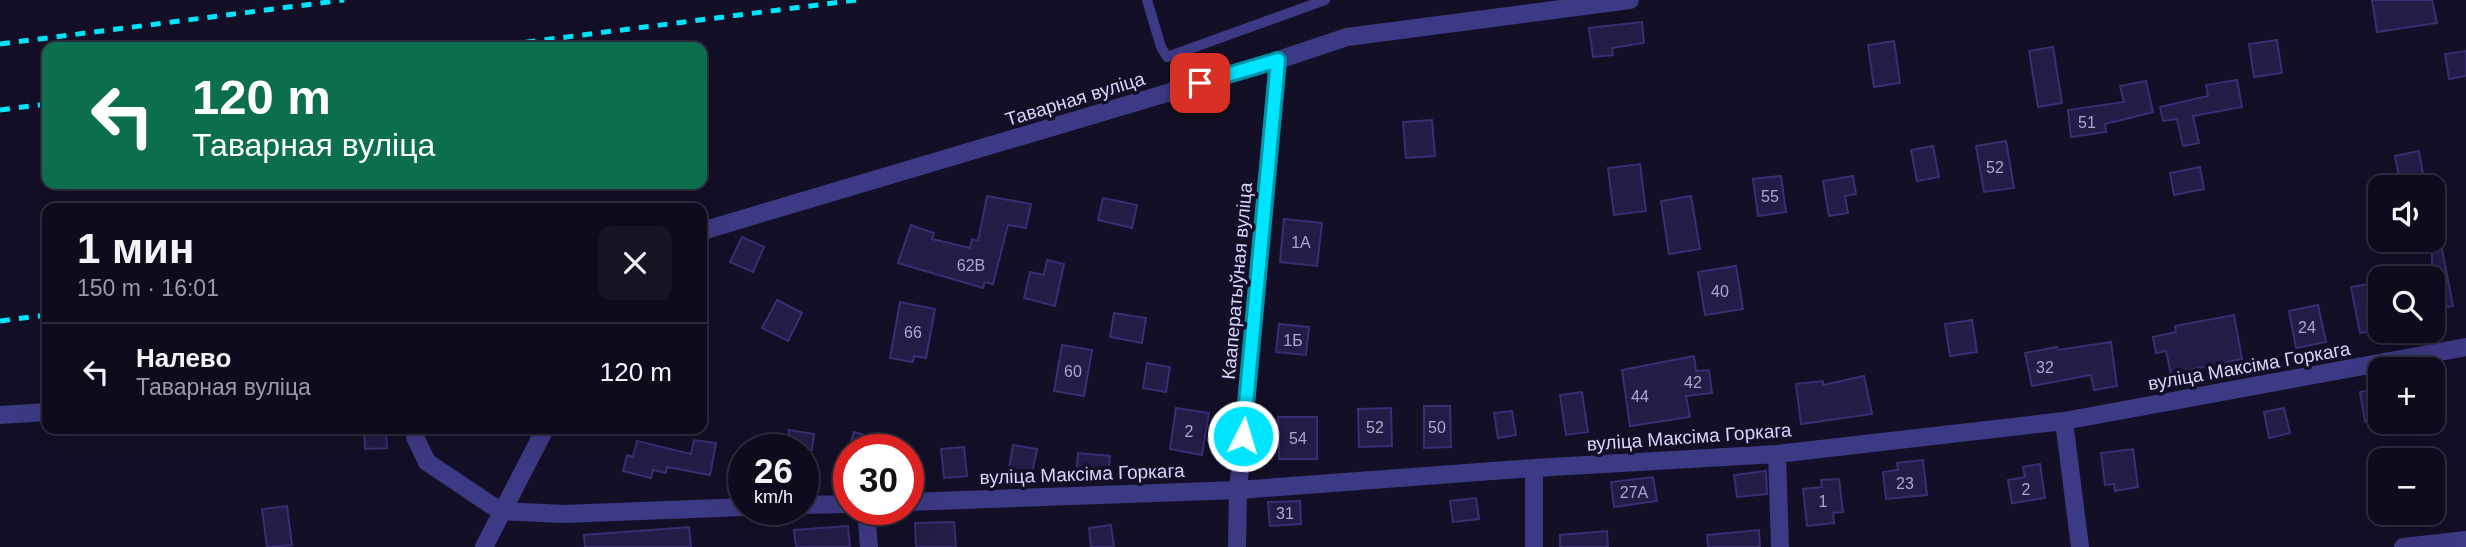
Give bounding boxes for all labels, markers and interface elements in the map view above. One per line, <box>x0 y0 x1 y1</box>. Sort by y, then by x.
pin <box>1170 53 1230 113</box>
icon: arrive <box>1181 64 1219 102</box>
street label: Таварная вуліца <box>1003 68 1148 130</box>
icon: left <box>77 70 168 161</box>
text: 120 m <box>192 70 331 124</box>
house number: 51 <box>2078 114 2096 131</box>
text: Таварная вуліца <box>192 127 435 163</box>
house number: 52 <box>1986 159 2004 176</box>
map controls <box>2368 175 2445 525</box>
button: sound <box>2368 175 2445 252</box>
street label: Кааператыўная вуліца <box>1218 181 1256 380</box>
house number: 55 <box>1761 188 1779 205</box>
text: 1 мин <box>77 225 194 272</box>
button: close <box>598 226 672 300</box>
house number: 1А <box>1291 234 1311 251</box>
house number: 62В <box>957 257 985 274</box>
button: search <box>2368 266 2445 343</box>
text: 150 m · 16:01 <box>77 275 219 301</box>
house number: 40 <box>1711 283 1729 300</box>
house number: 24 <box>2298 319 2316 336</box>
house number: 66 <box>904 324 922 341</box>
house number: 1Б <box>1283 332 1303 349</box>
street label: вуліца Максіма Горкага <box>2146 338 2352 394</box>
text: Налево <box>136 343 231 373</box>
icon: left <box>77 353 115 391</box>
text: 120 m <box>600 357 672 387</box>
button: + <box>2368 357 2445 434</box>
house number: 32 <box>2036 359 2054 376</box>
house number: 60 <box>1064 363 1082 380</box>
text: Таварная вуліца <box>136 374 311 400</box>
house number: 42 <box>1684 374 1702 391</box>
house number: 44 <box>1631 388 1649 405</box>
position arrow <box>1206 399 1280 473</box>
house number: 52 <box>1366 419 1384 436</box>
house number: 50 <box>1428 419 1446 436</box>
street label: вуліца Максіма Горкага <box>1586 419 1792 455</box>
house number: 2 <box>1185 423 1194 440</box>
house number: 54 <box>1289 430 1307 447</box>
speed limit sign: 30 <box>833 434 924 525</box>
button: − <box>2368 448 2445 525</box>
text: 26 <box>754 451 793 490</box>
street label: вуліца Максіма Горкага <box>979 460 1185 488</box>
house number: 23 <box>1896 475 1914 492</box>
house number: 2 <box>2022 481 2031 498</box>
house number: 27А <box>1620 484 1649 501</box>
text: km/h <box>754 487 793 507</box>
house number: 1 <box>1819 493 1828 510</box>
house number: 31 <box>1276 505 1294 522</box>

